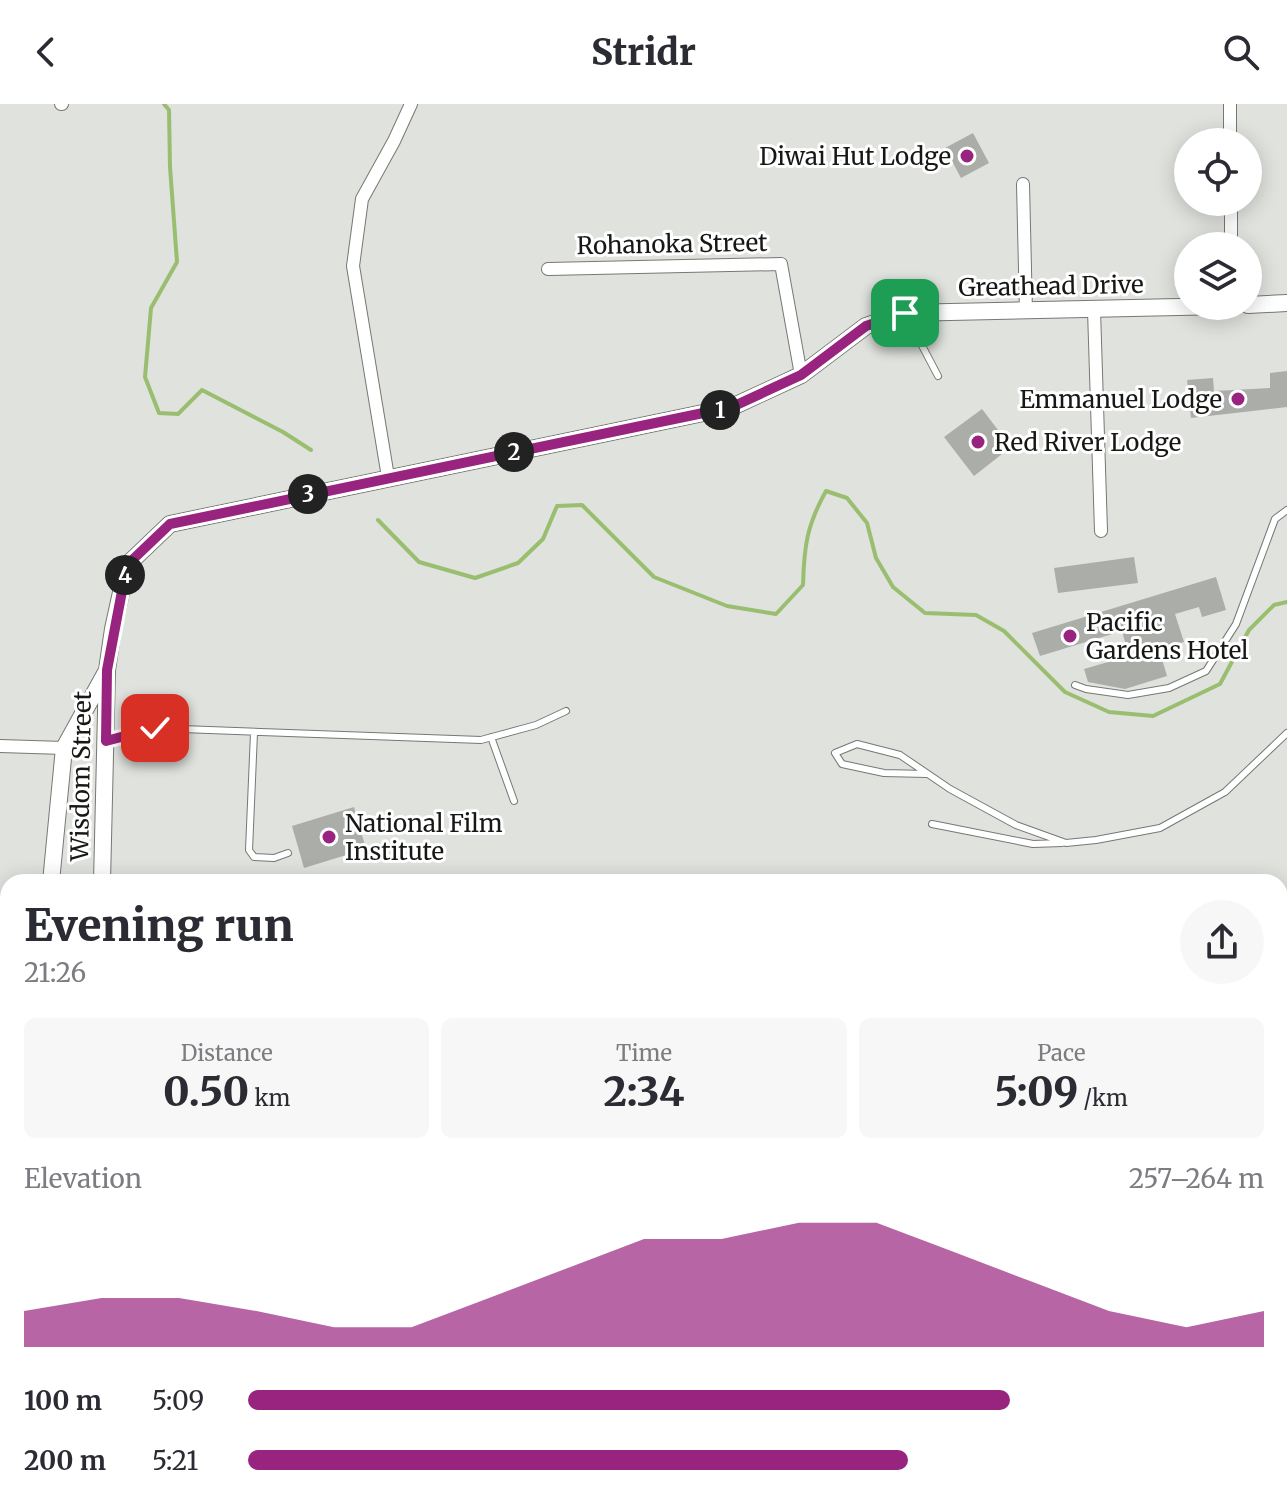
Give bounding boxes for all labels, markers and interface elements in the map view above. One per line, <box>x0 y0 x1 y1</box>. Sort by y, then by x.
icon: back <box>24 30 68 74</box>
text: Stridr <box>591 30 696 75</box>
icon: search <box>1219 30 1263 74</box>
map controls <box>1174 128 1262 320</box>
button: locate <box>1174 128 1262 216</box>
place label: Diwai Hut Lodge <box>759 141 951 172</box>
marker: Diwai Hut Lodge <box>958 147 976 165</box>
street label: Rohanoka Street <box>576 227 768 261</box>
button: layers <box>1174 232 1262 320</box>
street label: Greathead Drive <box>958 269 1144 303</box>
pin <box>871 279 939 347</box>
icon: arrive <box>883 291 927 335</box>
place label: Emmanuel Lodge <box>1019 384 1222 415</box>
pin: 1 <box>700 390 740 430</box>
marker: Emmanuel Lodge <box>1229 390 1247 408</box>
text: 1 <box>715 396 725 424</box>
place label: Red River Lodge <box>994 427 1181 458</box>
pin: 2 <box>494 432 534 472</box>
marker: Red River Lodge <box>969 433 987 451</box>
text: 2 <box>508 438 520 466</box>
pin: 3 <box>288 474 328 514</box>
text: 3 <box>302 480 314 508</box>
pin: 4 <box>105 555 145 595</box>
text: 4 <box>118 561 132 589</box>
place label: Pacific Gardens Hotel <box>1086 607 1249 666</box>
marker: Pacific Gardens Hotel <box>1061 627 1079 645</box>
street label: Wisdom Street <box>64 690 98 862</box>
pin <box>121 694 189 762</box>
icon: check <box>133 706 177 750</box>
place label: National Film Institute <box>345 808 503 867</box>
marker: National Film Institute <box>320 828 338 846</box>
text: Evening run <box>24 898 293 953</box>
button: share <box>1180 900 1264 984</box>
text: 21:26 <box>24 956 86 989</box>
text: Distance <box>181 1039 273 1067</box>
text: Time <box>616 1039 672 1067</box>
text: Pace <box>1037 1039 1085 1067</box>
text: 0.50 <box>163 1067 249 1117</box>
text: 2:34 <box>603 1067 685 1117</box>
text: 5:09 <box>995 1067 1078 1117</box>
text: km <box>249 1084 290 1112</box>
text: /km <box>1078 1084 1128 1112</box>
text: Elevation <box>24 1162 142 1195</box>
text: 257–264 m <box>1129 1162 1264 1195</box>
text: 100 m <box>24 1384 102 1417</box>
text: 5:09 <box>152 1384 204 1417</box>
text: 200 m <box>24 1444 106 1477</box>
text: 5:21 <box>152 1444 198 1477</box>

